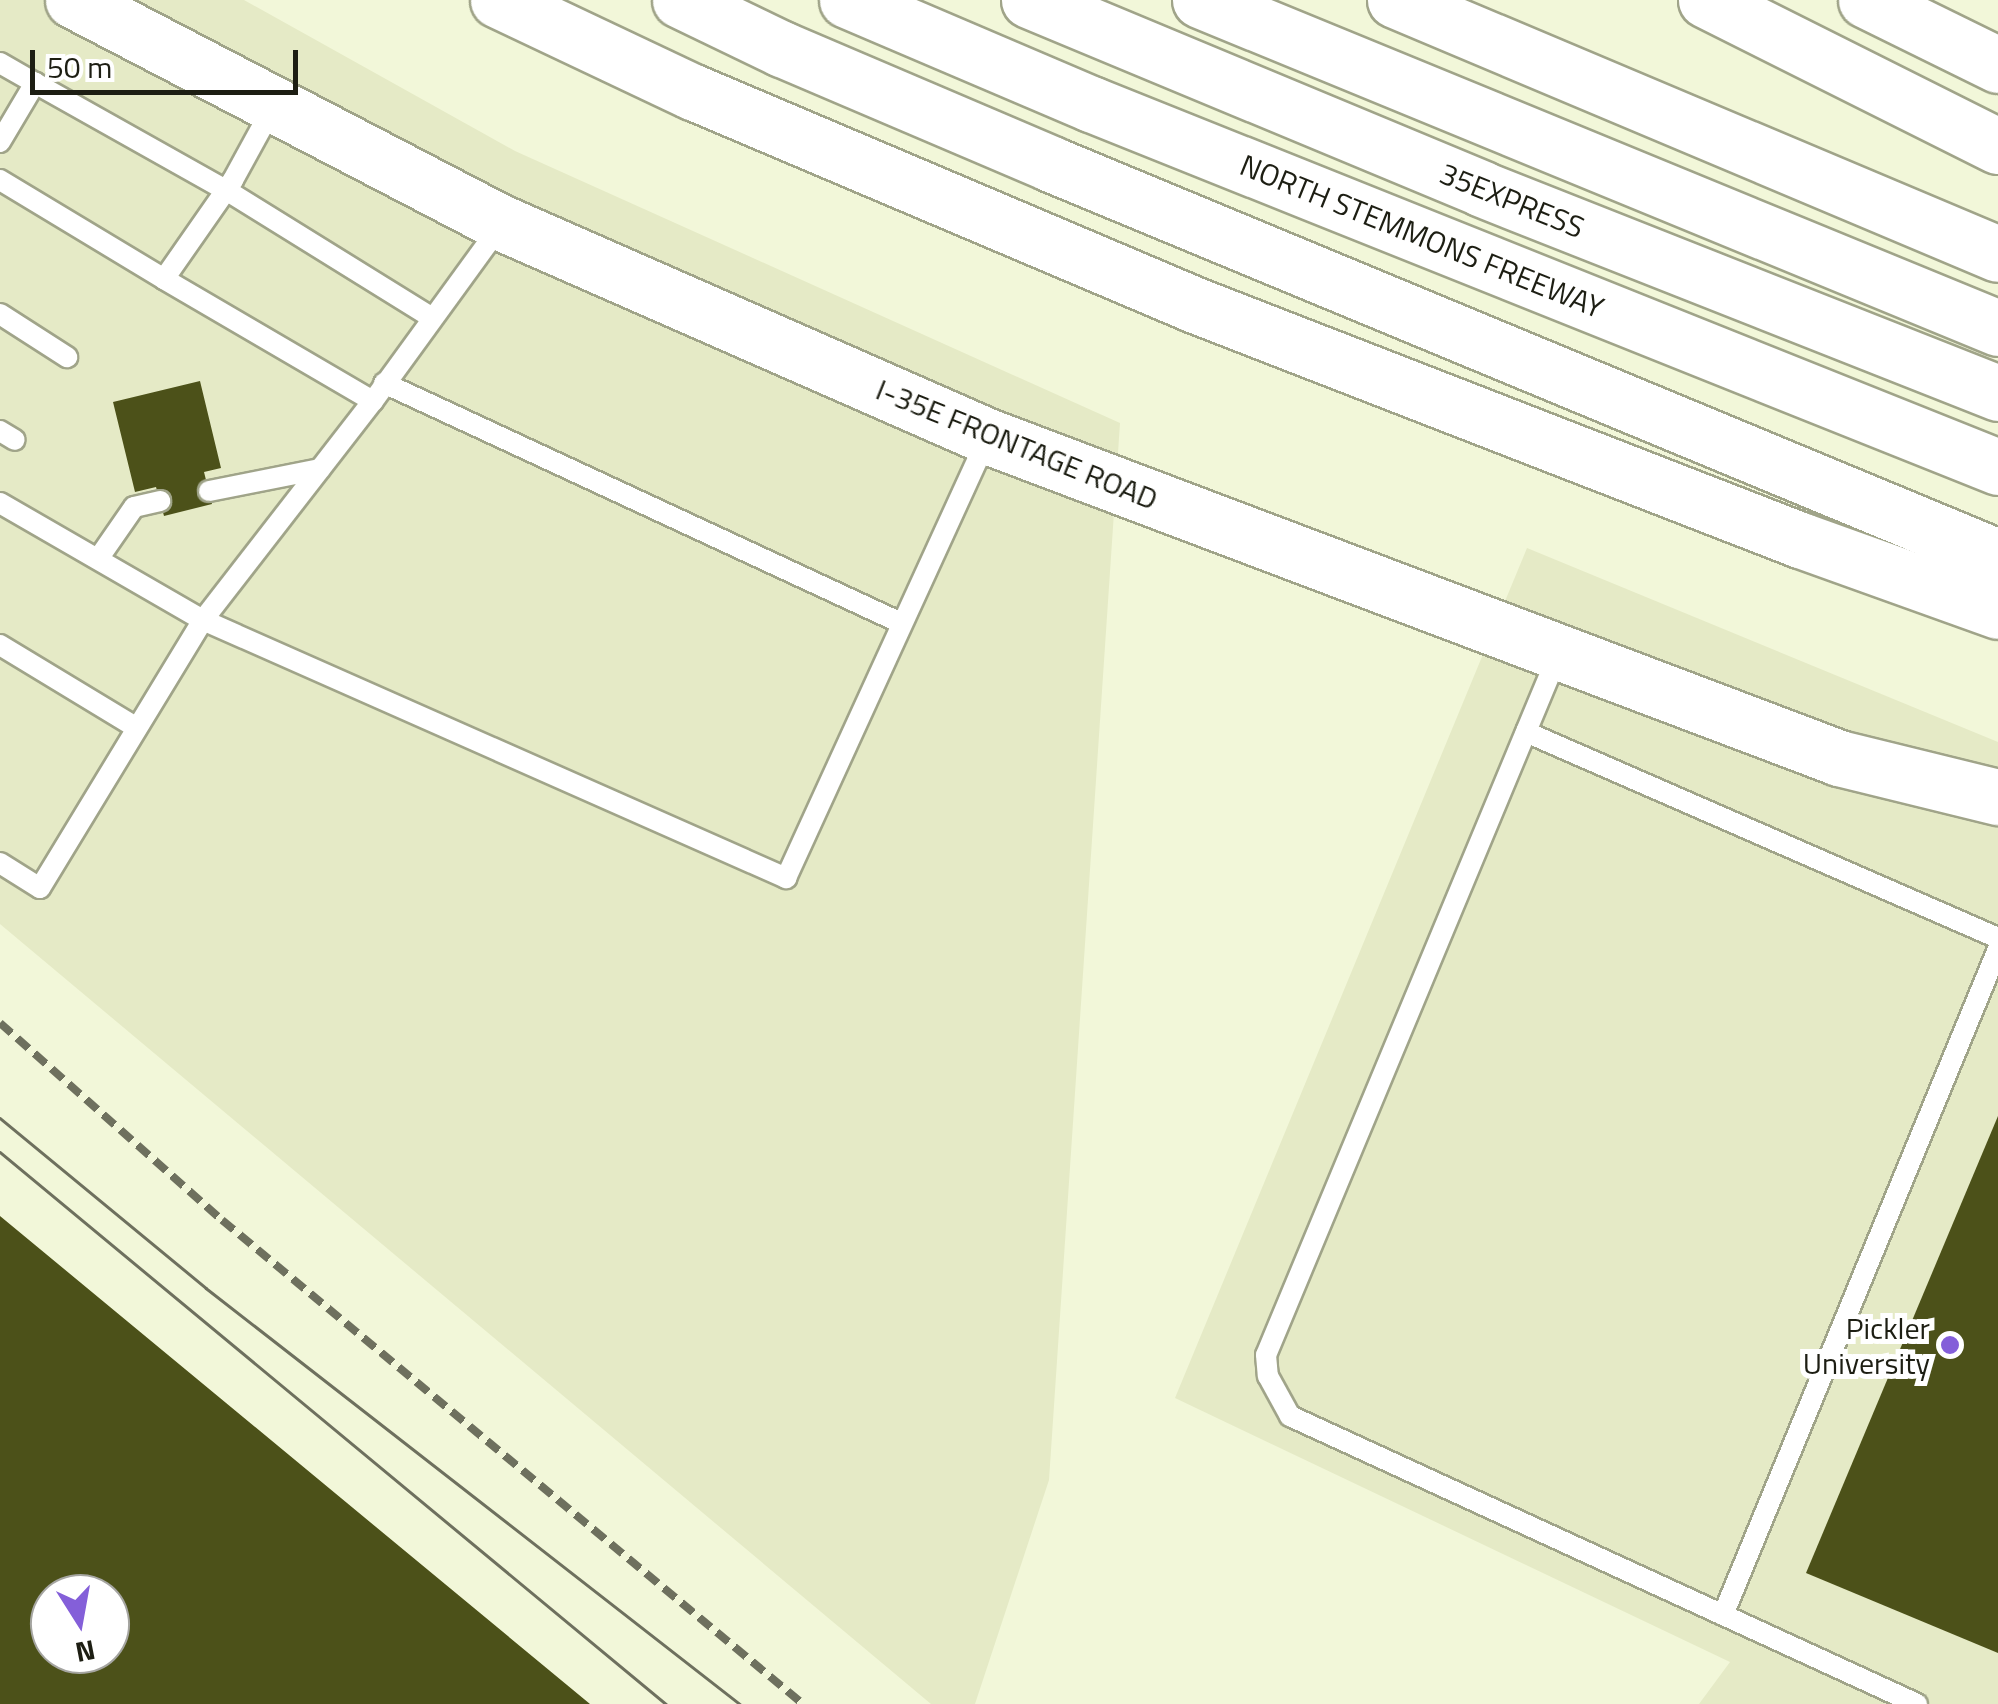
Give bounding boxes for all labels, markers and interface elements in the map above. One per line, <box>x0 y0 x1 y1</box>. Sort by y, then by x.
scale bar <box>35 30 302 92</box>
text: 50 m <box>47 44 112 90</box>
street label: NORTH STEMMONS FREEWAY <box>1235 146 1609 326</box>
street label: 35EXPRESS <box>1435 155 1589 245</box>
street label: I-35E FRONTAGE ROAD <box>871 371 1163 517</box>
place label: Pickler University <box>1803 1310 1930 1380</box>
marker: Pickler University <box>1939 1334 1961 1356</box>
north arrow <box>30 1574 130 1674</box>
text: N <box>72 1629 99 1675</box>

